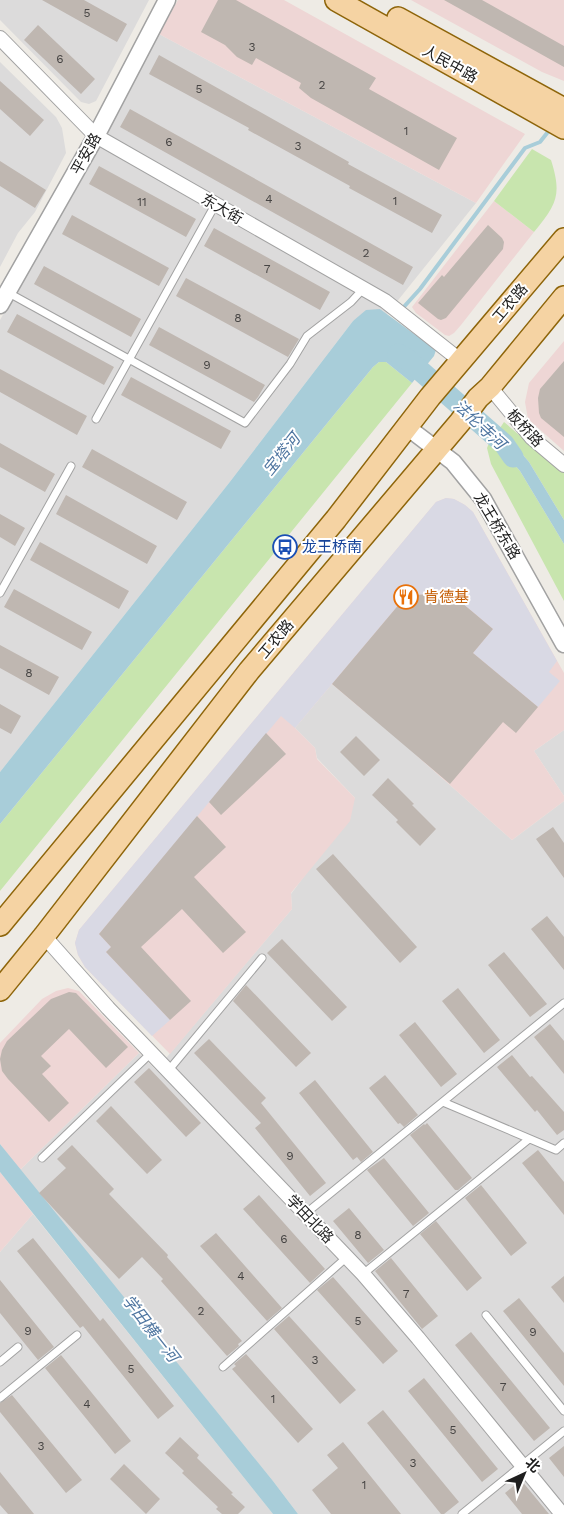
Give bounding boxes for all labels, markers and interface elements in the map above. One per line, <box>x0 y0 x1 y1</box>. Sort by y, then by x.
house number: 5 <box>84 6 91 20</box>
house number: 3 <box>249 40 256 54</box>
street label: 人民中路 <box>419 42 481 86</box>
house number: 6 <box>56 52 64 66</box>
house number: 2 <box>319 78 326 92</box>
house number: 5 <box>196 82 203 96</box>
house number: 1 <box>404 124 408 138</box>
street label: 平安路 <box>67 130 105 178</box>
house number: 6 <box>165 135 173 149</box>
house number: 3 <box>295 139 302 153</box>
street label: 东大街 <box>198 190 246 228</box>
house number: 4 <box>265 192 273 206</box>
house number: 1 <box>393 194 397 208</box>
house number: 11 <box>137 195 147 209</box>
house number: 2 <box>363 246 370 260</box>
house number: 7 <box>264 262 271 276</box>
street label: 工农路 <box>489 280 531 326</box>
house number: 8 <box>234 311 242 325</box>
house number: 9 <box>203 358 211 372</box>
water label: 法伦寺河 <box>450 396 512 455</box>
street label: 板桥路 <box>503 405 547 451</box>
water label: 宝塔河 <box>259 427 306 479</box>
street label: 龙王桥东路 <box>470 489 524 563</box>
bus stop icon: 龙王桥南 <box>272 534 298 560</box>
place label: 龙王桥南 <box>302 538 362 556</box>
restaurant icon: 肯德基 <box>393 584 419 610</box>
place label: 肯德基 <box>424 588 469 606</box>
street label: 工农路 <box>255 616 297 662</box>
house number: 8 <box>25 666 33 680</box>
house number: 9 <box>286 1149 294 1163</box>
street label: 学田北路 <box>283 1191 337 1247</box>
house number: 8 <box>354 1228 362 1242</box>
house number: 6 <box>280 1232 288 1246</box>
house number: 4 <box>237 1269 245 1283</box>
house number: 7 <box>403 1287 410 1301</box>
water label: 学田横一河 <box>118 1291 185 1368</box>
house number: 2 <box>198 1304 205 1318</box>
house number: 5 <box>355 1314 362 1328</box>
house number: 9 <box>24 1324 32 1338</box>
house number: 9 <box>529 1325 537 1339</box>
house number: 3 <box>312 1353 319 1367</box>
house number: 5 <box>128 1362 135 1376</box>
house number: 7 <box>500 1380 507 1394</box>
house number: 1 <box>271 1392 275 1406</box>
house number: 4 <box>83 1397 91 1411</box>
house number: 5 <box>450 1423 457 1437</box>
house number: 3 <box>38 1439 45 1453</box>
north arrow <box>499 1449 549 1499</box>
text: 北 <box>522 1454 544 1475</box>
house number: 3 <box>410 1456 417 1470</box>
house number: 1 <box>362 1478 366 1492</box>

